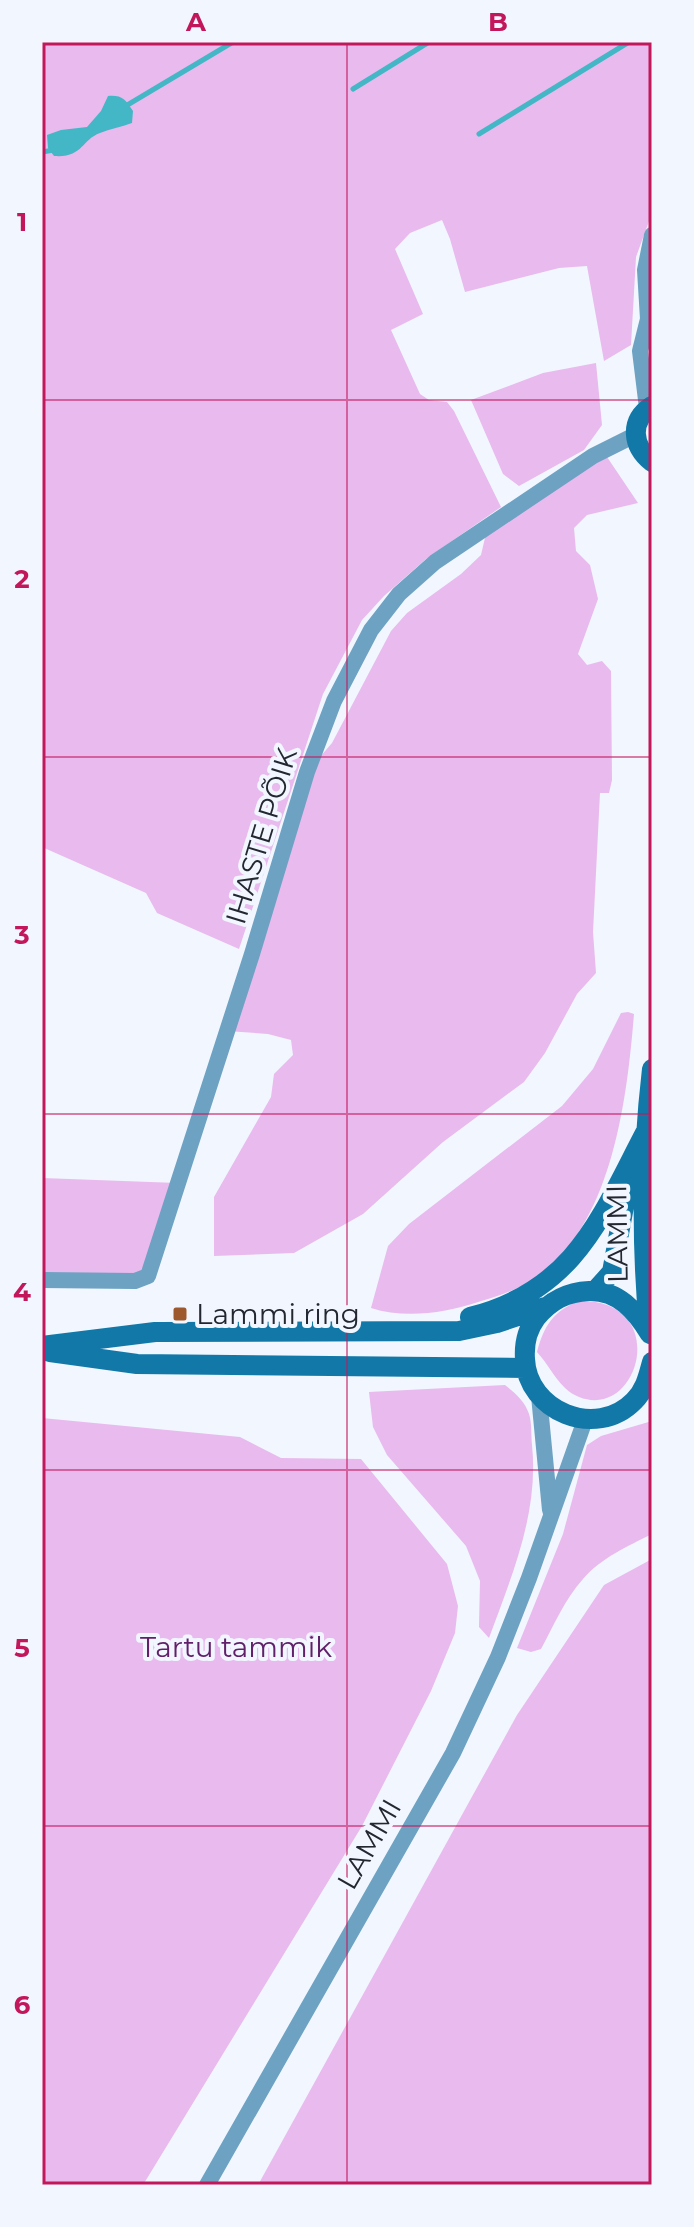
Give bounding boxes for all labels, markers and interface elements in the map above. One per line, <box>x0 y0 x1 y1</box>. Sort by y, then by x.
text: A <box>185 6 207 38</box>
text: B <box>488 6 508 38</box>
text: 1 <box>17 206 27 238</box>
text: 2 <box>14 563 30 595</box>
street label: IHASTE PÕIK <box>218 744 304 928</box>
text: 3 <box>13 919 30 951</box>
street label: LAMMI <box>599 1184 635 1284</box>
text: 4 <box>13 1276 31 1308</box>
place label: Lammi ring <box>196 1297 360 1331</box>
marker: Lammi ring <box>171 1305 189 1323</box>
park label: Tartu tammik <box>140 1630 332 1664</box>
text: 5 <box>14 1632 30 1664</box>
street label: LAMMI <box>330 1793 408 1895</box>
text: 6 <box>14 1989 31 2021</box>

